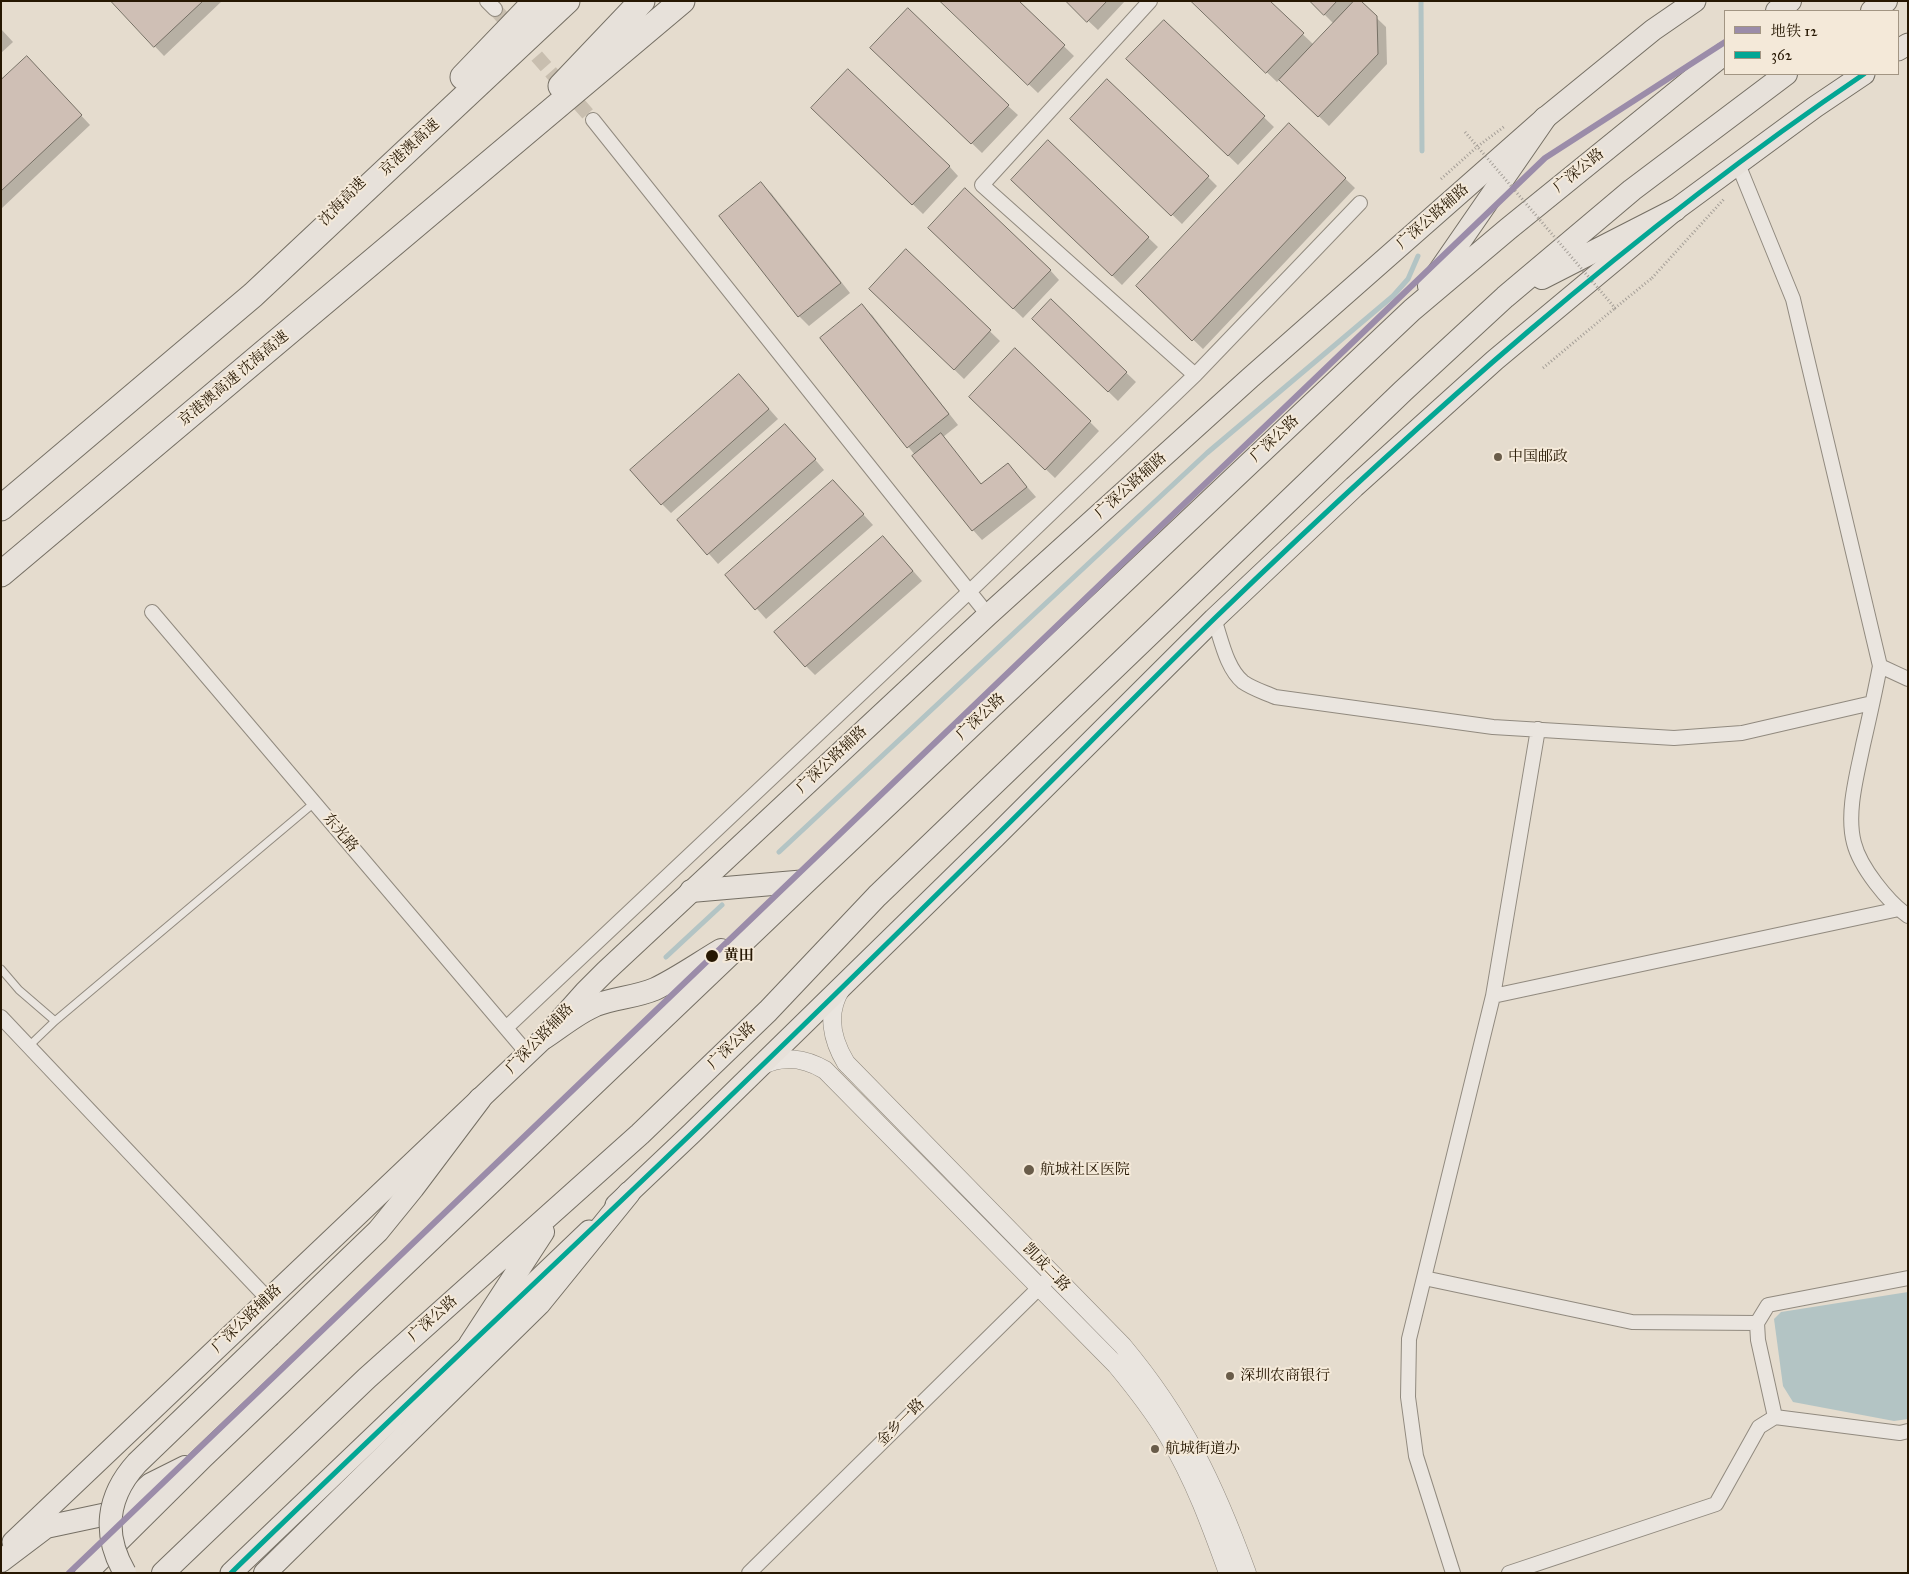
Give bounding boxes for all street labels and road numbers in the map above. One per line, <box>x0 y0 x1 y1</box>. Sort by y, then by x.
street label: 京港澳高速 <box>376 116 444 180</box>
street label: 广深公路 <box>1550 145 1608 197</box>
street label: 沈海高速 <box>316 174 370 230</box>
street label: 广深公路辅路 <box>1393 181 1473 253</box>
street label: 京港澳高速 沈海高速 <box>175 328 293 430</box>
street label: 广深公路 <box>1247 412 1303 466</box>
street label: 广深公路辅路 <box>1092 449 1170 523</box>
street label: 广深公路 <box>953 690 1009 744</box>
street label: 广深公路辅路 <box>793 723 871 797</box>
street label: 东光路 <box>319 810 361 856</box>
street label: 广深公路辅路 <box>502 1000 578 1078</box>
street label: 广深公路 <box>704 1019 760 1073</box>
street label: 凯成二路 <box>1019 1240 1073 1296</box>
street label: 广深公路辅路 <box>208 1281 286 1357</box>
street label: 广深公路 <box>405 1292 461 1346</box>
street label: 金乡一路 <box>873 1395 929 1451</box>

